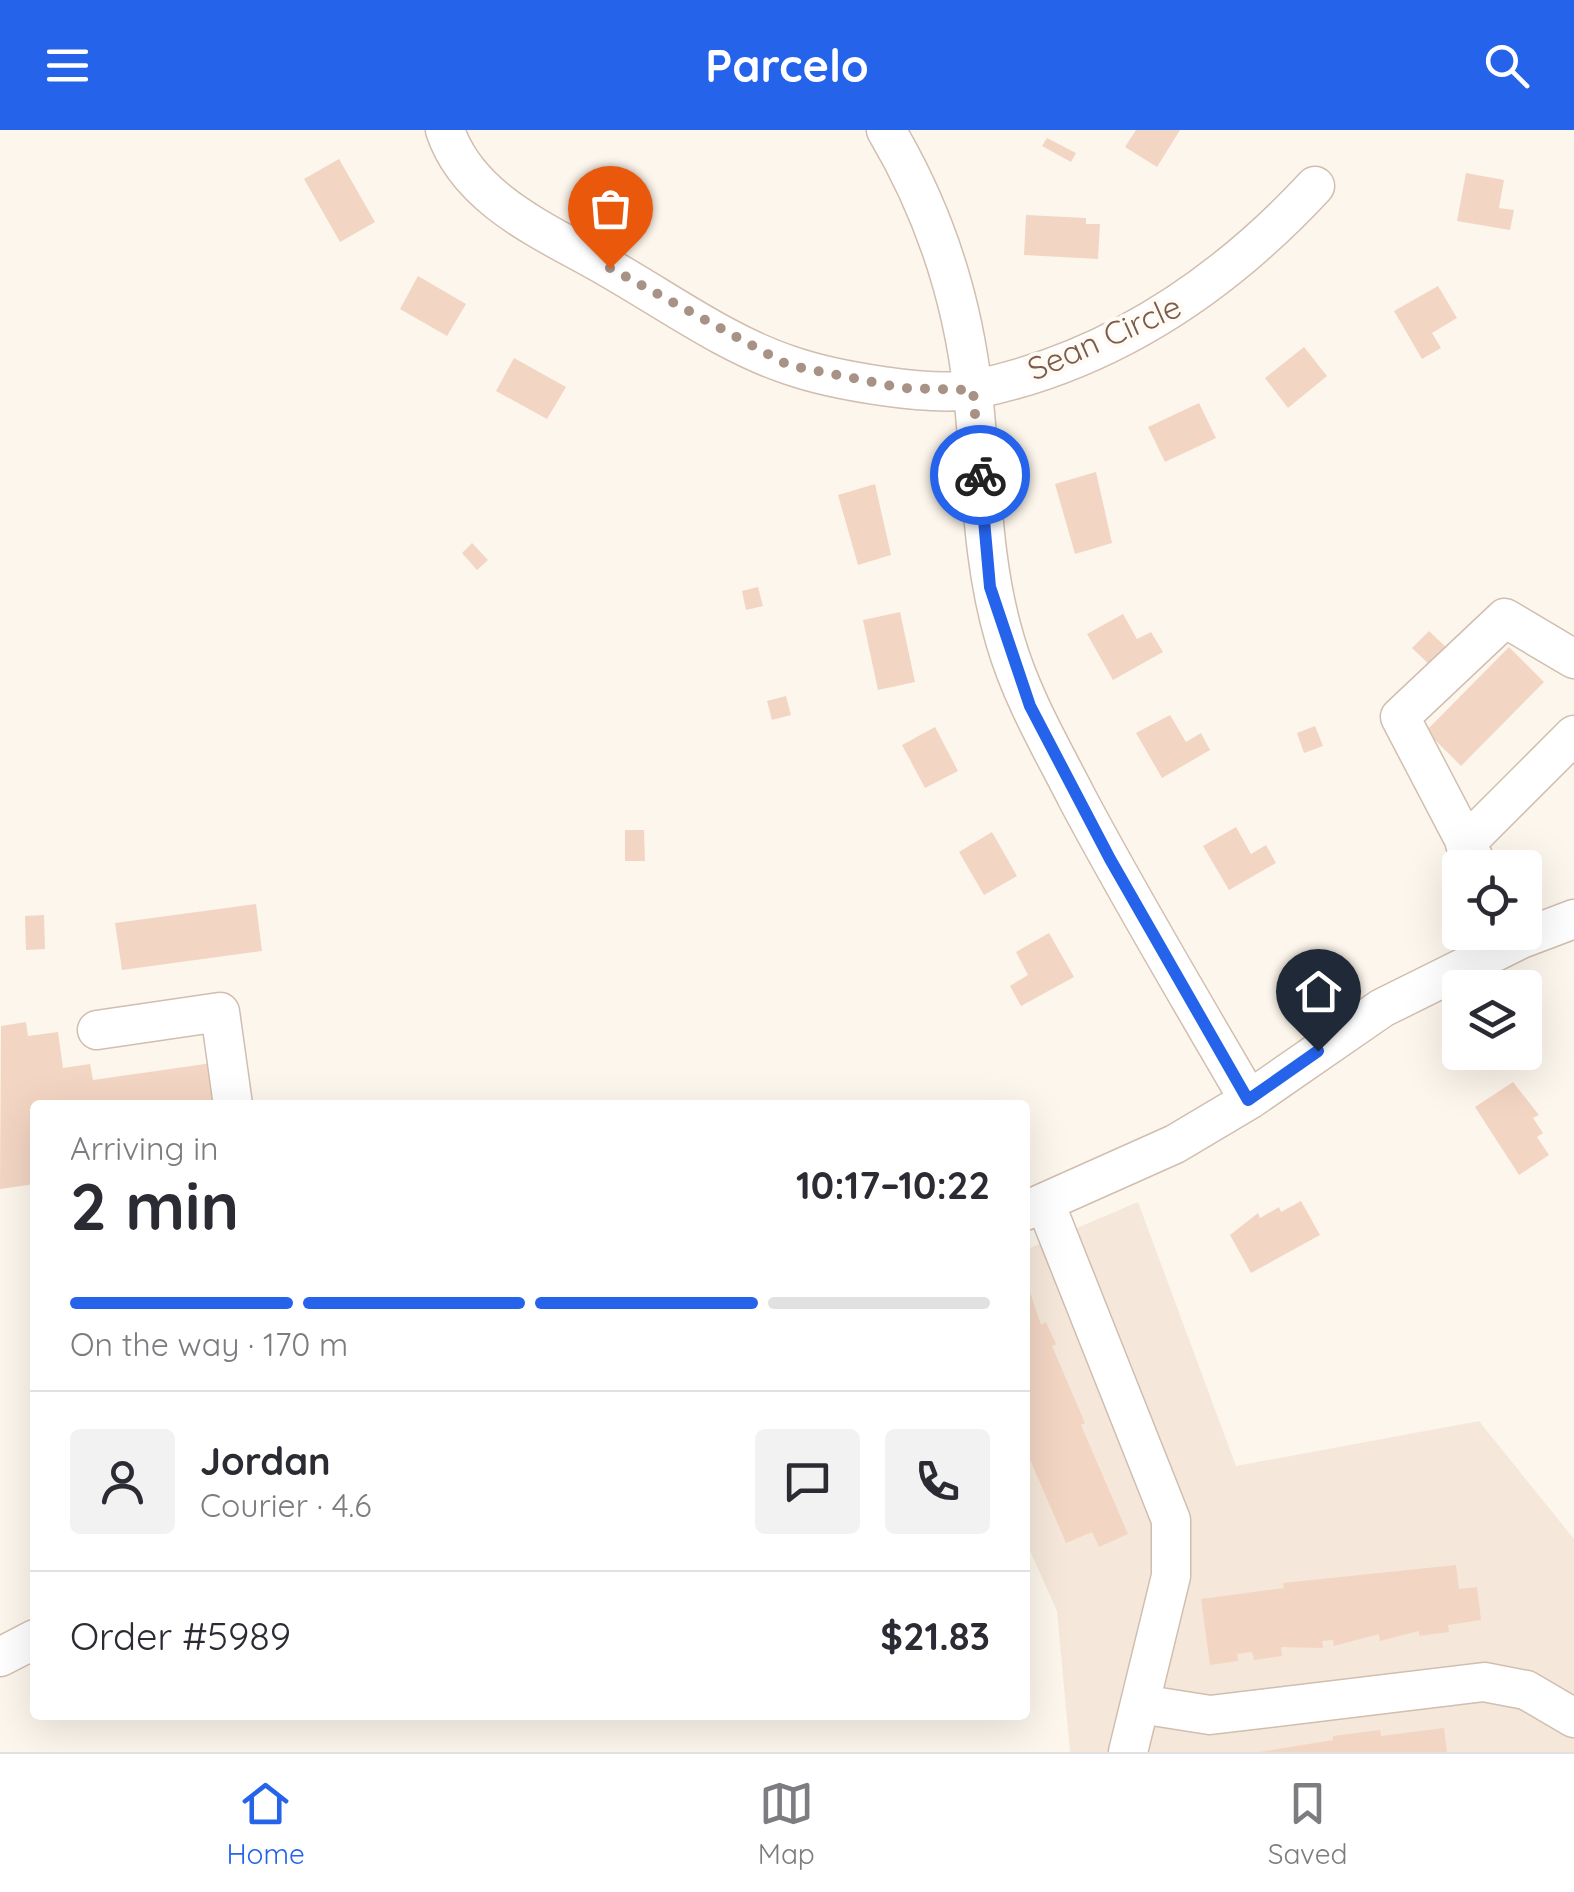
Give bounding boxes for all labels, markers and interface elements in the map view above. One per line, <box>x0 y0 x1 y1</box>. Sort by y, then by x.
text: Parcelo <box>705 37 869 93</box>
icon: menu <box>40 38 95 93</box>
icon: search <box>1479 38 1534 93</box>
pin <box>568 166 653 269</box>
icon: bag <box>583 181 638 236</box>
street label: Sean Circle <box>1021 285 1187 389</box>
courier <box>930 425 1030 525</box>
icon: bike <box>953 448 1008 503</box>
map controls <box>1442 850 1542 1070</box>
button: locate <box>1442 850 1542 950</box>
pin <box>1276 949 1361 1052</box>
icon: home <box>1291 964 1346 1019</box>
button: layers <box>1442 970 1542 1070</box>
text: Arriving in <box>70 1128 219 1168</box>
text: 10:17–10:22 <box>796 1161 990 1209</box>
text: 2 min <box>70 1165 239 1246</box>
text: On the way · 170 m <box>70 1324 348 1364</box>
button: person <box>70 1429 175 1534</box>
button: chat <box>755 1429 860 1534</box>
button: phone <box>885 1429 990 1534</box>
text: Jordan <box>200 1437 331 1485</box>
text: Courier · 4.6 <box>200 1485 372 1525</box>
text: Order #5989 <box>70 1612 291 1660</box>
text: $21.83 <box>880 1612 990 1660</box>
tab: Home <box>226 1776 305 1871</box>
tab: Map <box>758 1776 815 1871</box>
tab: Saved <box>1268 1776 1348 1871</box>

